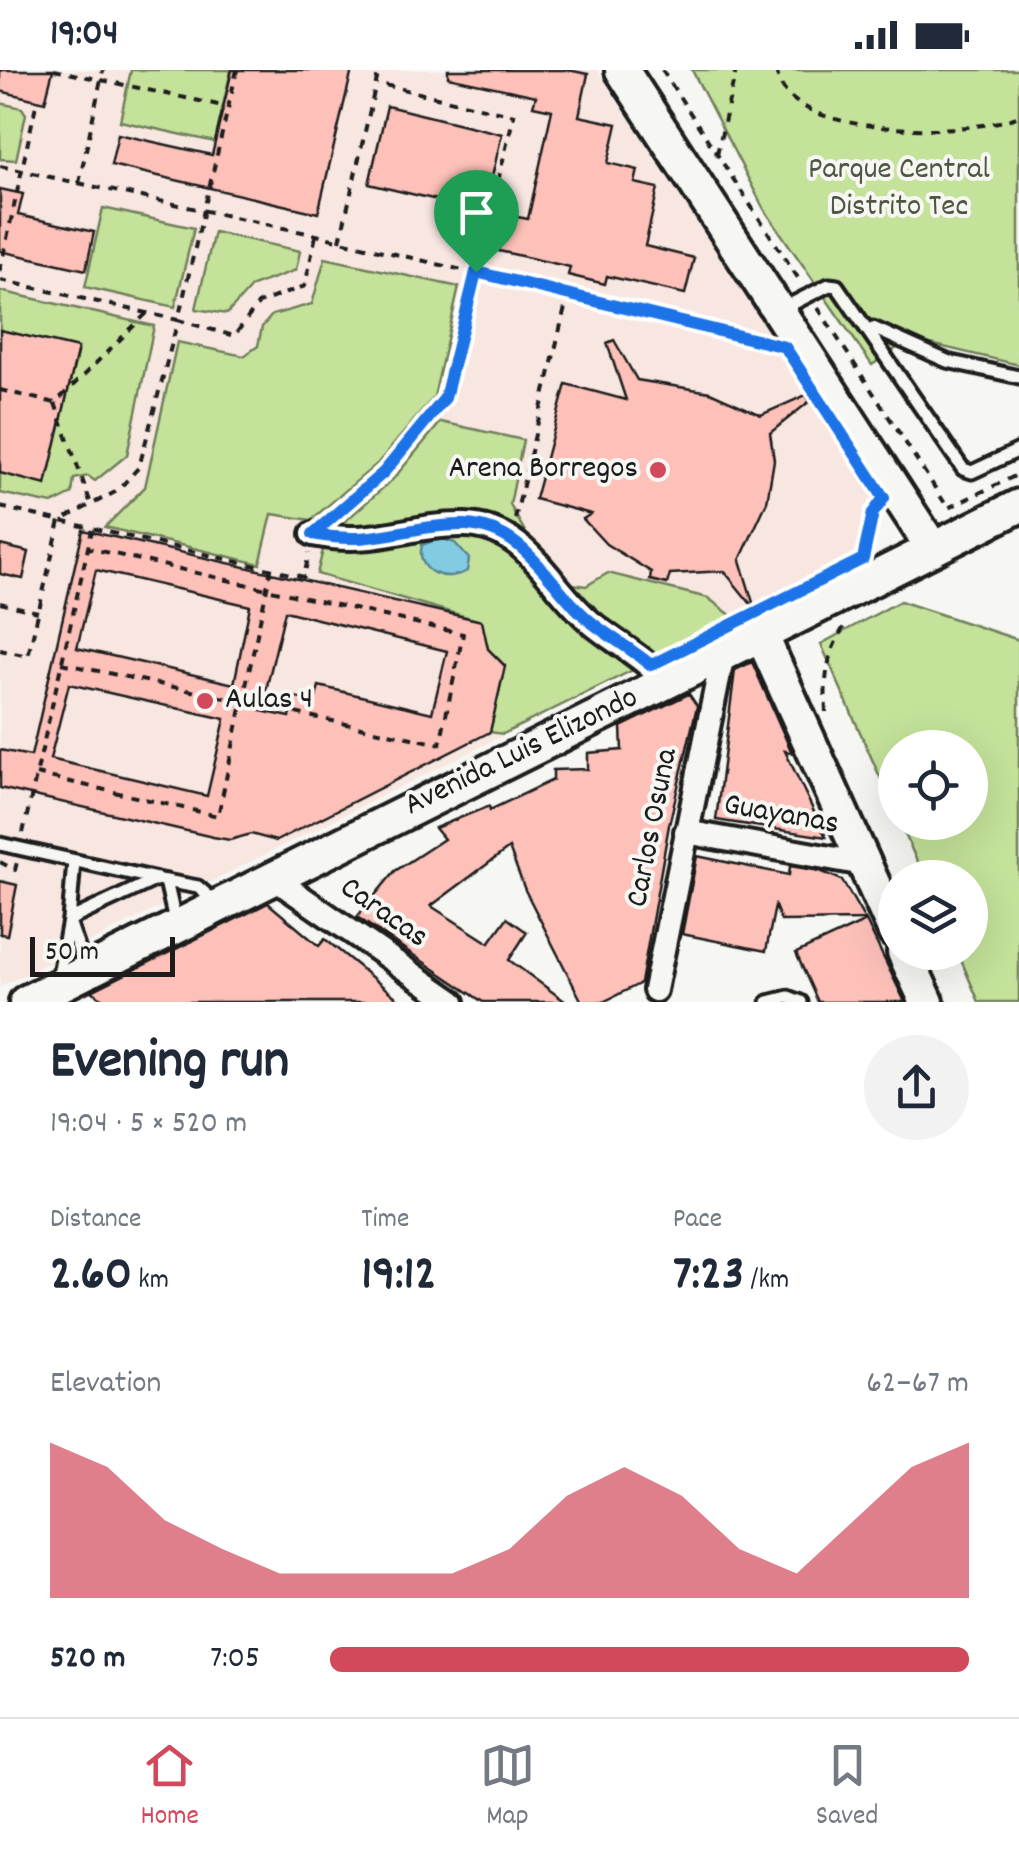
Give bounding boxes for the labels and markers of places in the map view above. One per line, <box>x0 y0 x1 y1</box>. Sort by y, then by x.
pin <box>434 170 519 273</box>
place label: Arena Borregos <box>448 447 638 493</box>
marker: Arena Borregos <box>647 459 669 481</box>
place label: Aulas 4 <box>225 678 313 724</box>
marker: Aulas 4 <box>194 690 216 712</box>

